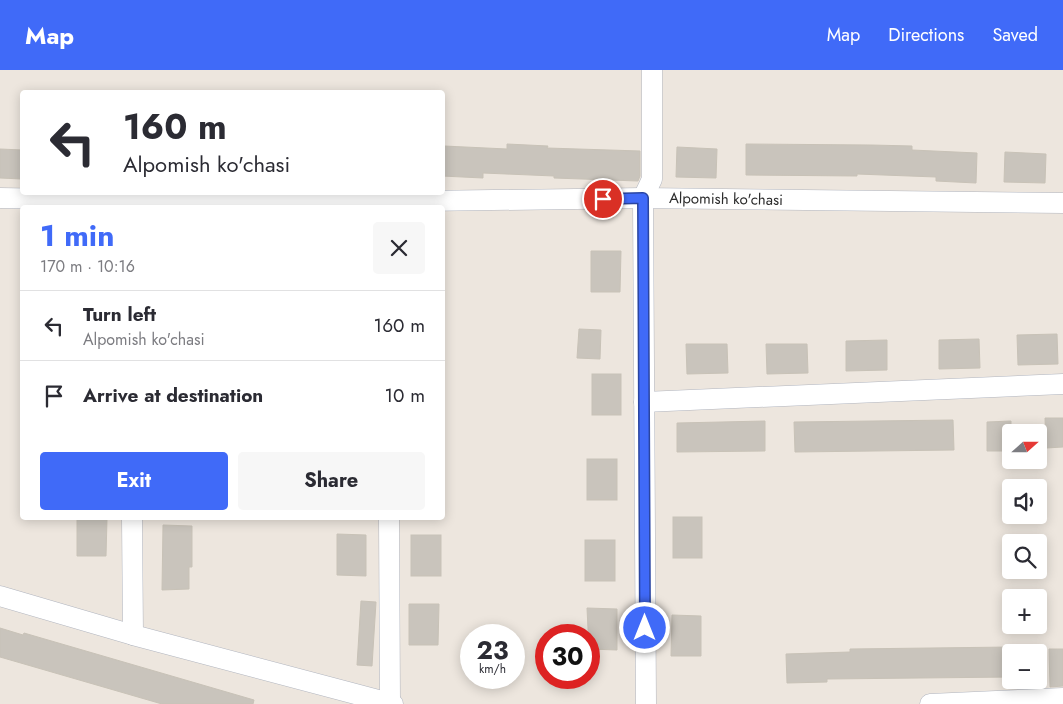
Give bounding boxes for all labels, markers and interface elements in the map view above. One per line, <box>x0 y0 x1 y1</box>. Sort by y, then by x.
text: Map <box>25 18 74 53</box>
text: Map <box>827 22 860 48</box>
text: Directions <box>888 22 964 48</box>
text: Saved <box>992 22 1038 48</box>
text: 160 m <box>123 102 227 152</box>
icon: left <box>40 110 105 175</box>
text: Alpomish ko'chasi <box>123 148 290 180</box>
pin <box>582 178 624 220</box>
icon: arrive <box>589 185 617 213</box>
street label: Alpomish ko'chasi <box>669 187 783 211</box>
text: 1 min <box>40 214 114 257</box>
button: close <box>373 222 425 274</box>
text: 170 m · 10:16 <box>40 255 135 278</box>
text: Turn left <box>83 301 156 328</box>
icon: left <box>40 312 68 340</box>
text: 160 m <box>374 312 425 339</box>
text: Alpomish ko'chasi <box>83 328 205 351</box>
icon: arrive <box>40 382 68 410</box>
text: Arrive at destination <box>83 382 263 409</box>
text: 10 m <box>385 382 425 409</box>
north arrow <box>1002 424 1048 469</box>
map controls <box>1002 424 1047 689</box>
button: Exit <box>40 452 228 510</box>
button: Share <box>238 452 425 510</box>
button: sound <box>1002 479 1047 524</box>
button: search <box>1002 534 1047 579</box>
button: + <box>1002 589 1047 634</box>
position arrow <box>618 601 670 653</box>
speed limit sign: 30 <box>535 624 600 689</box>
text: 23 <box>477 632 508 668</box>
button: − <box>1002 644 1047 689</box>
text: km/h <box>479 660 506 678</box>

